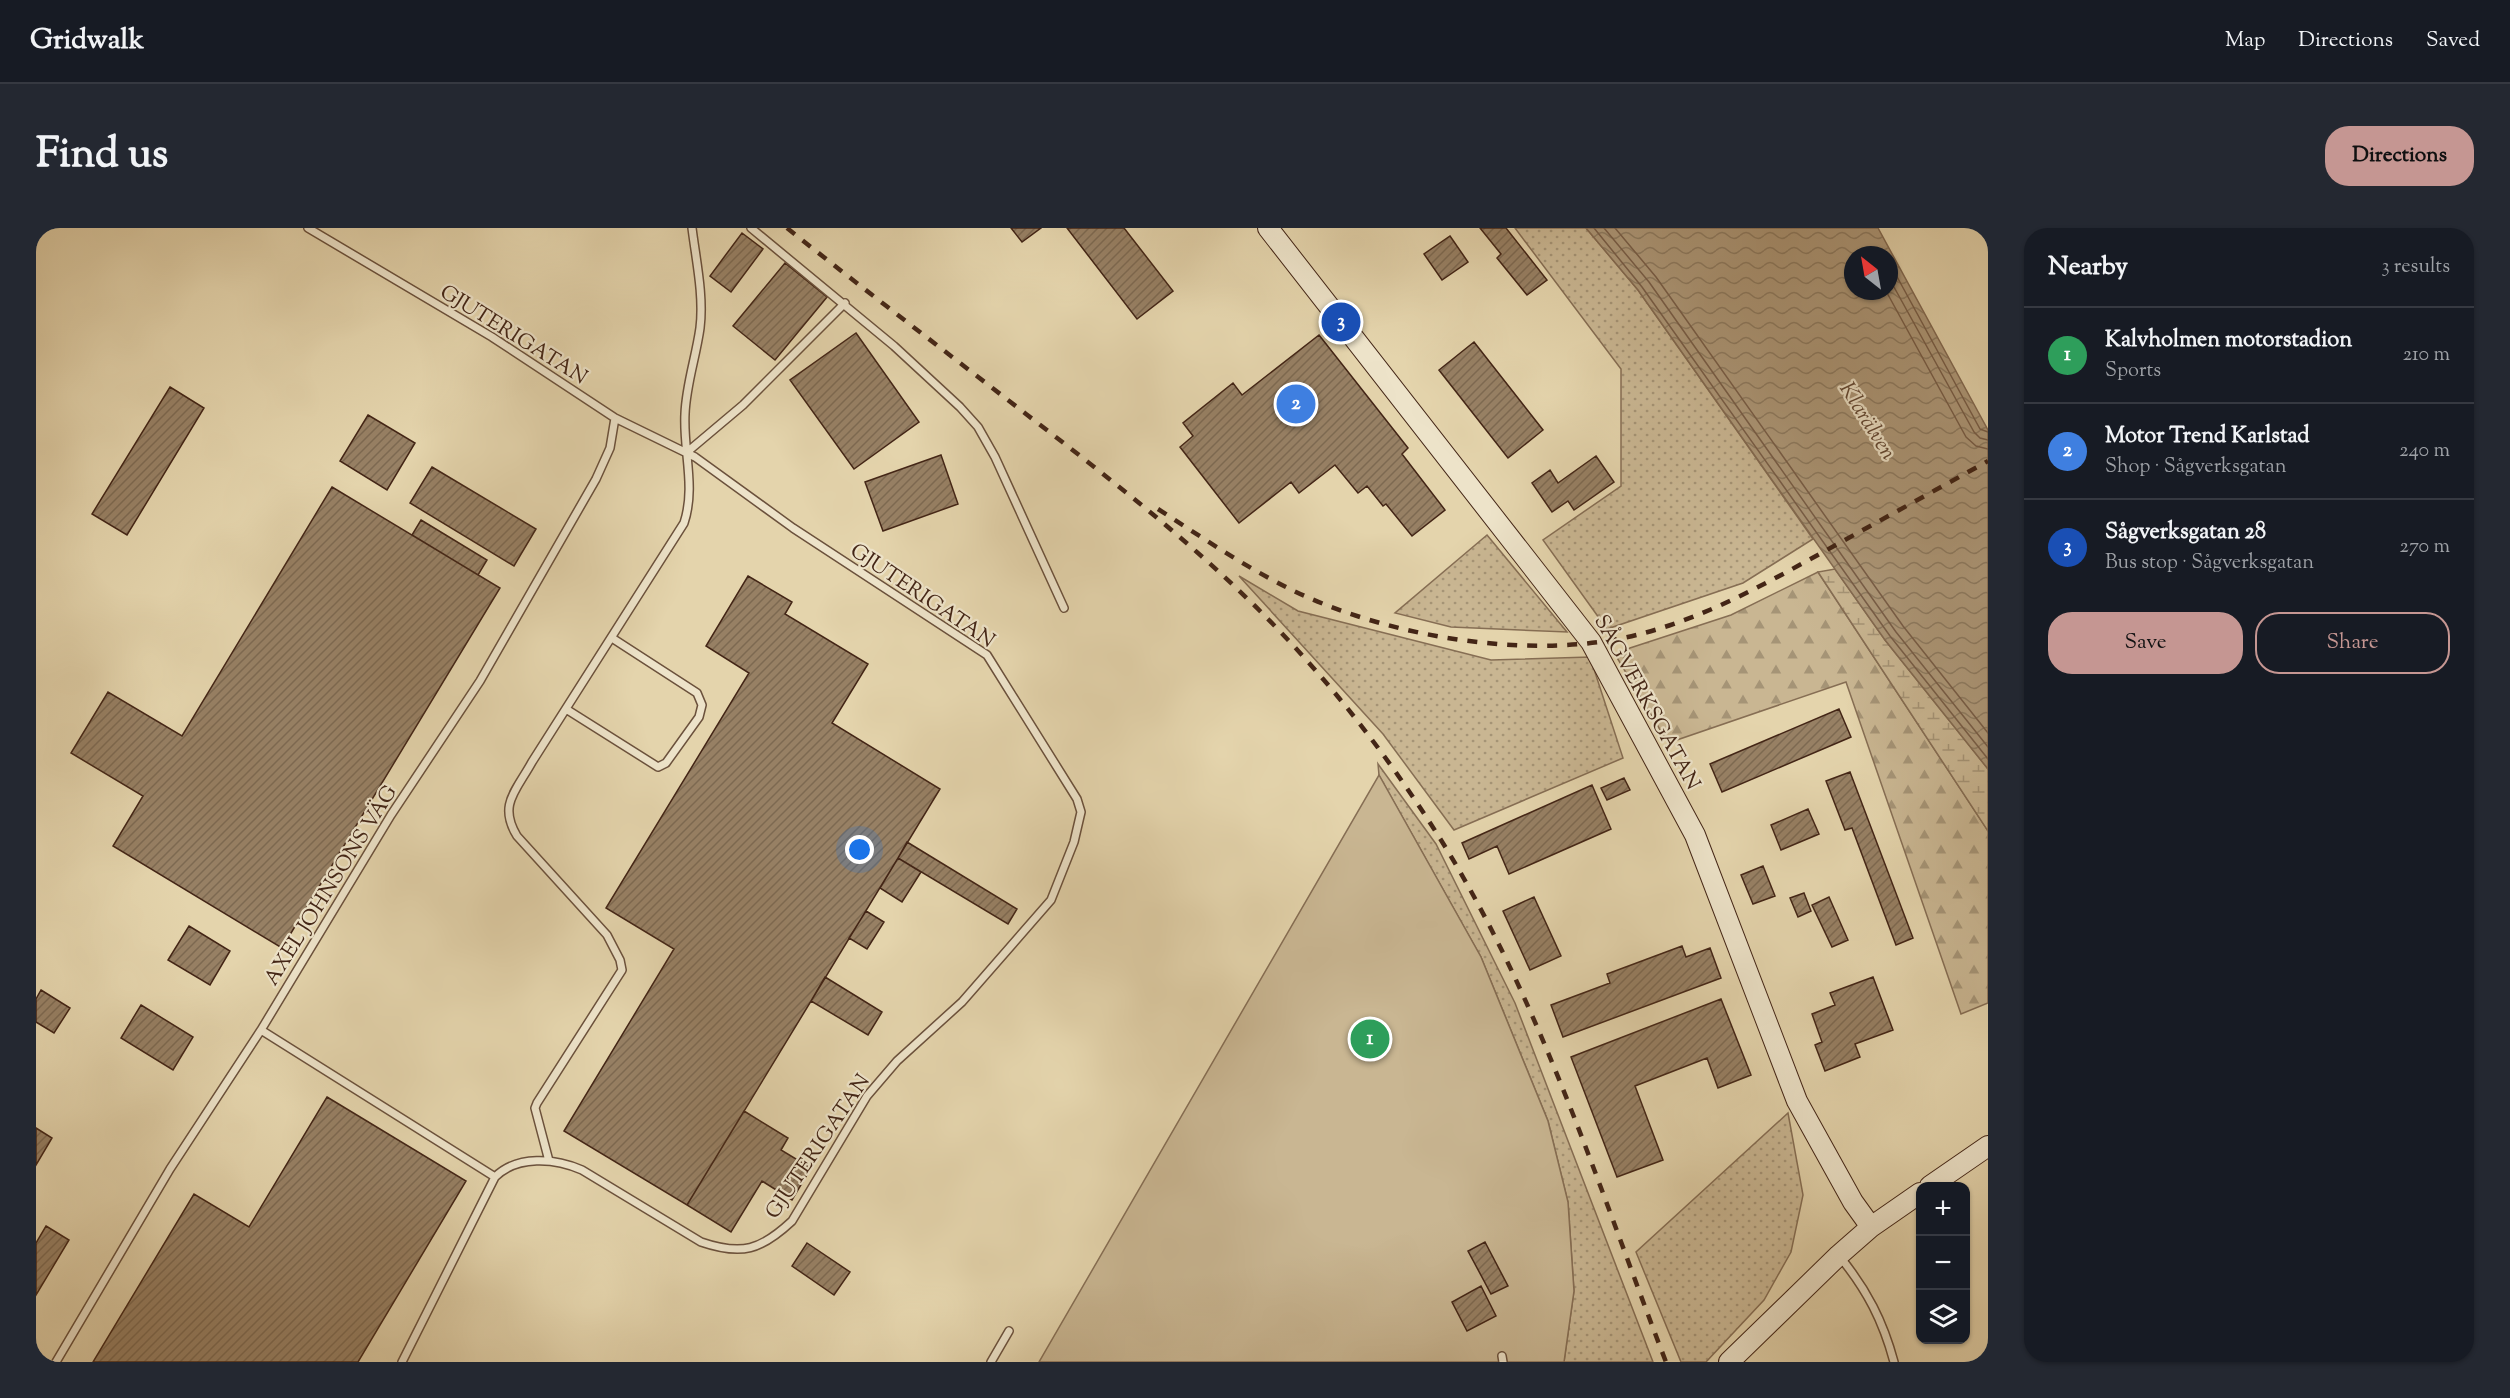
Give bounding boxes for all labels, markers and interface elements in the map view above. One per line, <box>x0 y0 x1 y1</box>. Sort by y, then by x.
text: Gridwalk <box>30 21 144 61</box>
text: Map <box>2225 26 2265 56</box>
text: Directions <box>2298 26 2393 56</box>
text: Saved <box>2426 26 2480 56</box>
text: Find us <box>36 126 168 186</box>
button: Directions <box>2325 126 2474 186</box>
north arrow <box>1844 246 1898 300</box>
text: Nearby <box>2048 249 2128 286</box>
text: 3 results <box>2381 253 2450 282</box>
street label: GJUTERIGATAN <box>433 278 593 393</box>
pin: 3 <box>1322 300 1360 344</box>
text: Kalvholmen motorstadion <box>2105 325 2352 357</box>
text: 1 <box>2064 341 2071 370</box>
text: 210 m <box>2403 341 2450 370</box>
text: Sports <box>2105 357 2161 386</box>
water label: Klarälven <box>1830 376 1903 467</box>
pin: 2 <box>1276 382 1316 426</box>
text: Motor Trend Karlstad <box>2105 421 2310 453</box>
text: 2 <box>2063 437 2072 466</box>
text: 240 m <box>2399 437 2450 466</box>
text: Shop · Sågverksgatan <box>2105 453 2287 482</box>
text: Sågverksgatan 28 <box>2105 517 2266 549</box>
text: 3 <box>2063 533 2072 562</box>
text: 270 m <box>2400 533 2450 562</box>
street label: GJUTERIGATAN <box>843 537 1000 656</box>
text: Bus stop · Sågverksgatan <box>2105 549 2314 578</box>
street label: SÅGVERKSGATAN <box>1586 610 1707 796</box>
button: Save <box>2048 612 2243 674</box>
button: Share <box>2255 612 2450 674</box>
street label: AXEL JOHNSONS VÄG <box>258 780 406 992</box>
your location <box>845 835 874 864</box>
pin: 1 <box>1350 1016 1390 1062</box>
street label: GJUTERIGATAN <box>759 1069 878 1226</box>
map controls <box>1916 1182 1970 1344</box>
button: + <box>1916 1182 1970 1236</box>
button: − <box>1916 1236 1970 1290</box>
button: layers <box>1916 1290 1970 1344</box>

